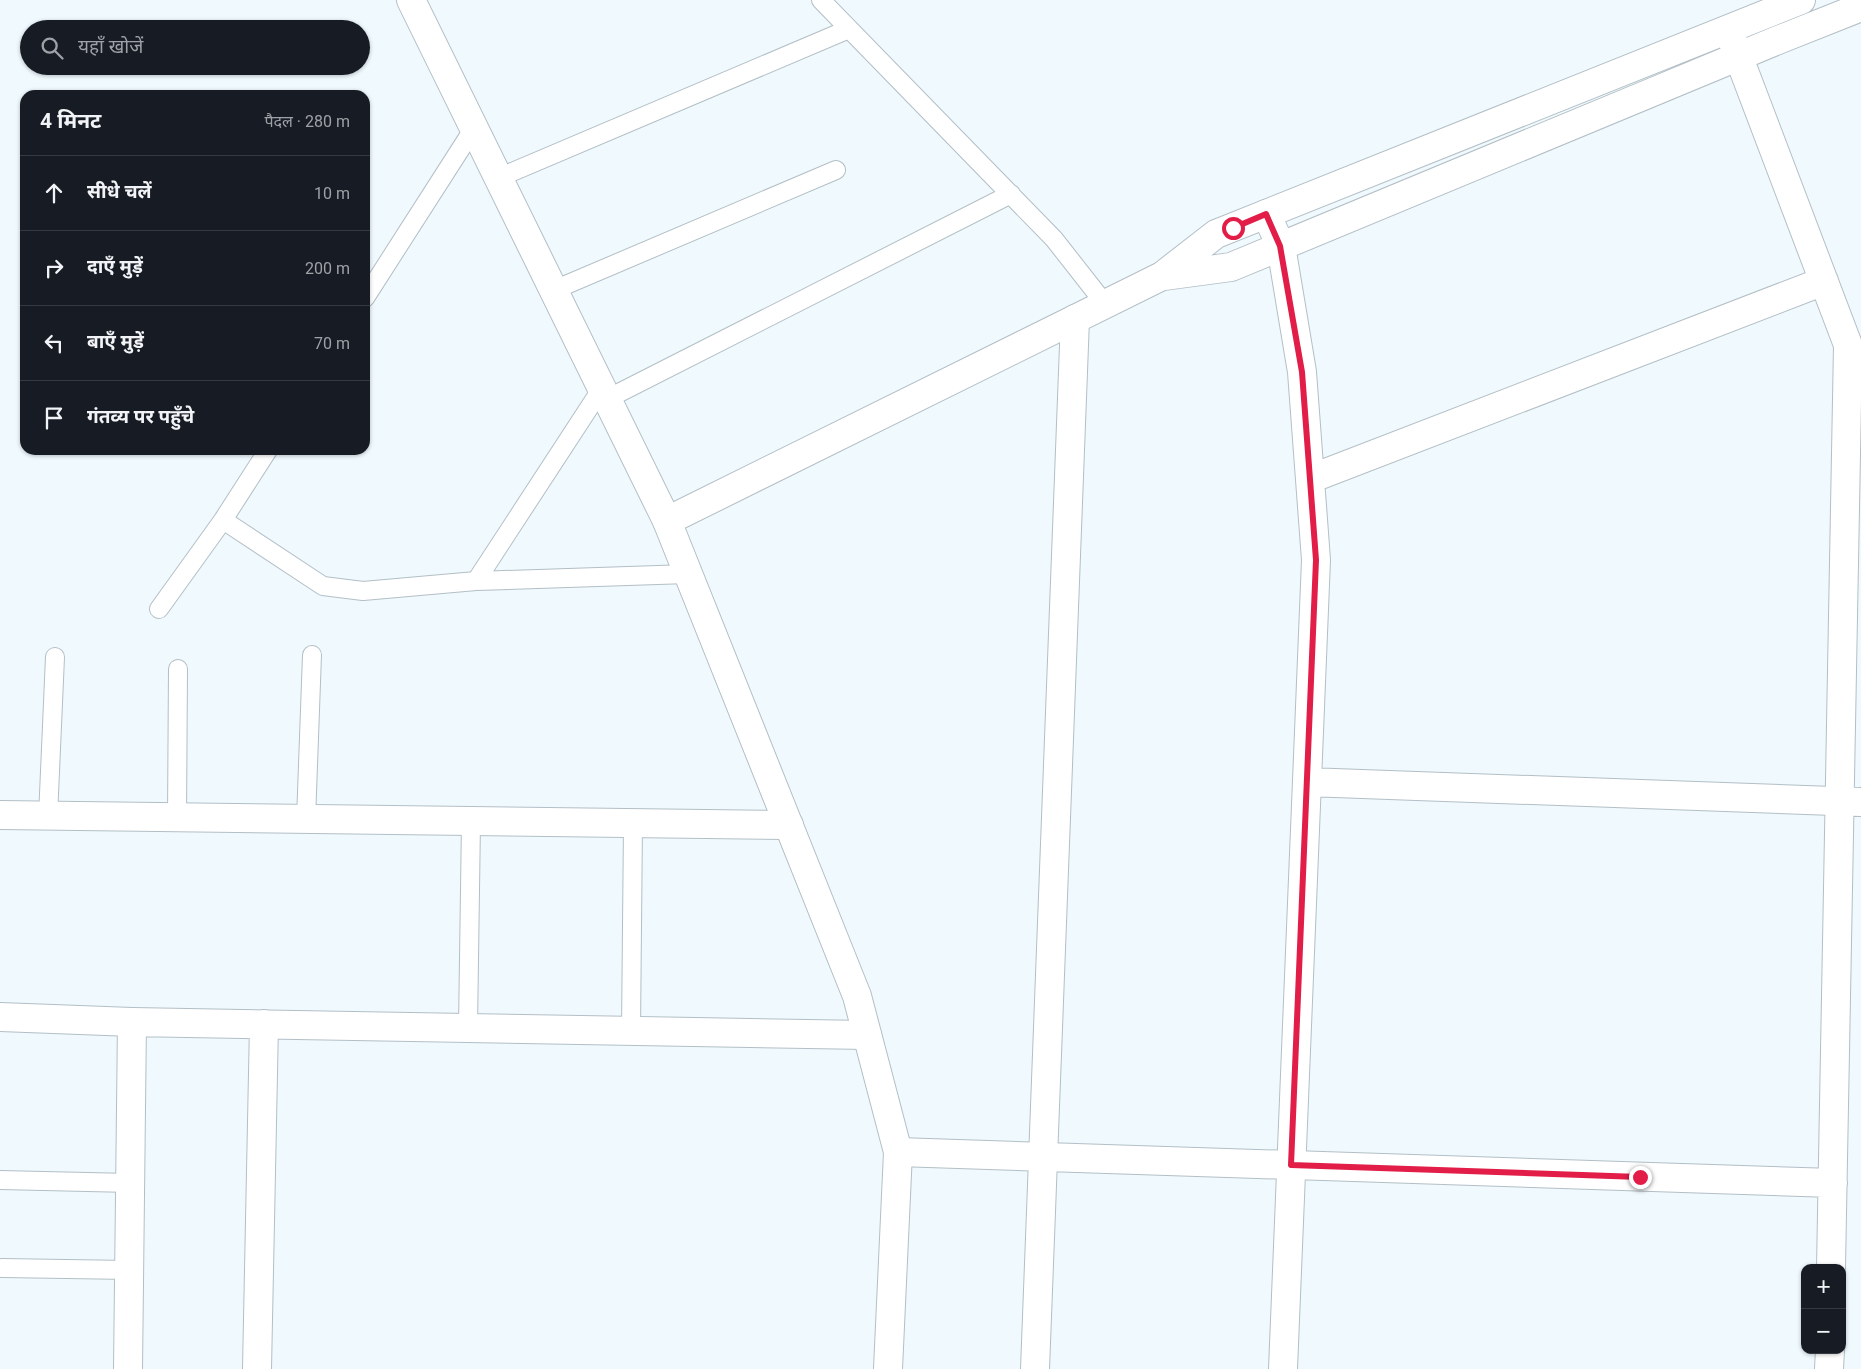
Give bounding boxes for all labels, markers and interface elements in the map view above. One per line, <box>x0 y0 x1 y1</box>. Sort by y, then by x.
search box <box>20 20 370 75</box>
icon: search <box>38 34 66 62</box>
text: यहाँ खोजें <box>78 35 143 58</box>
text: 4 मिनट <box>40 109 101 133</box>
text: पैदल · 280 m <box>264 112 350 131</box>
icon: ahead <box>40 179 68 207</box>
text: सीधे चलें <box>87 180 152 203</box>
text: 10 m <box>314 184 350 203</box>
route start <box>1222 217 1245 240</box>
icon: right <box>40 254 68 282</box>
text: दाएँ मुड़ें <box>87 255 143 278</box>
text: 200 m <box>305 259 350 278</box>
icon: left <box>40 329 68 357</box>
text: बाएँ मुड़ें <box>87 330 144 353</box>
text: 70 m <box>314 334 350 353</box>
icon: arrive <box>40 404 68 432</box>
text: गंतव्य पर पहुँचे <box>87 405 194 428</box>
route end <box>1629 1166 1652 1189</box>
map controls <box>1801 1264 1846 1354</box>
button: + <box>1801 1264 1846 1309</box>
button: − <box>1801 1309 1846 1354</box>

